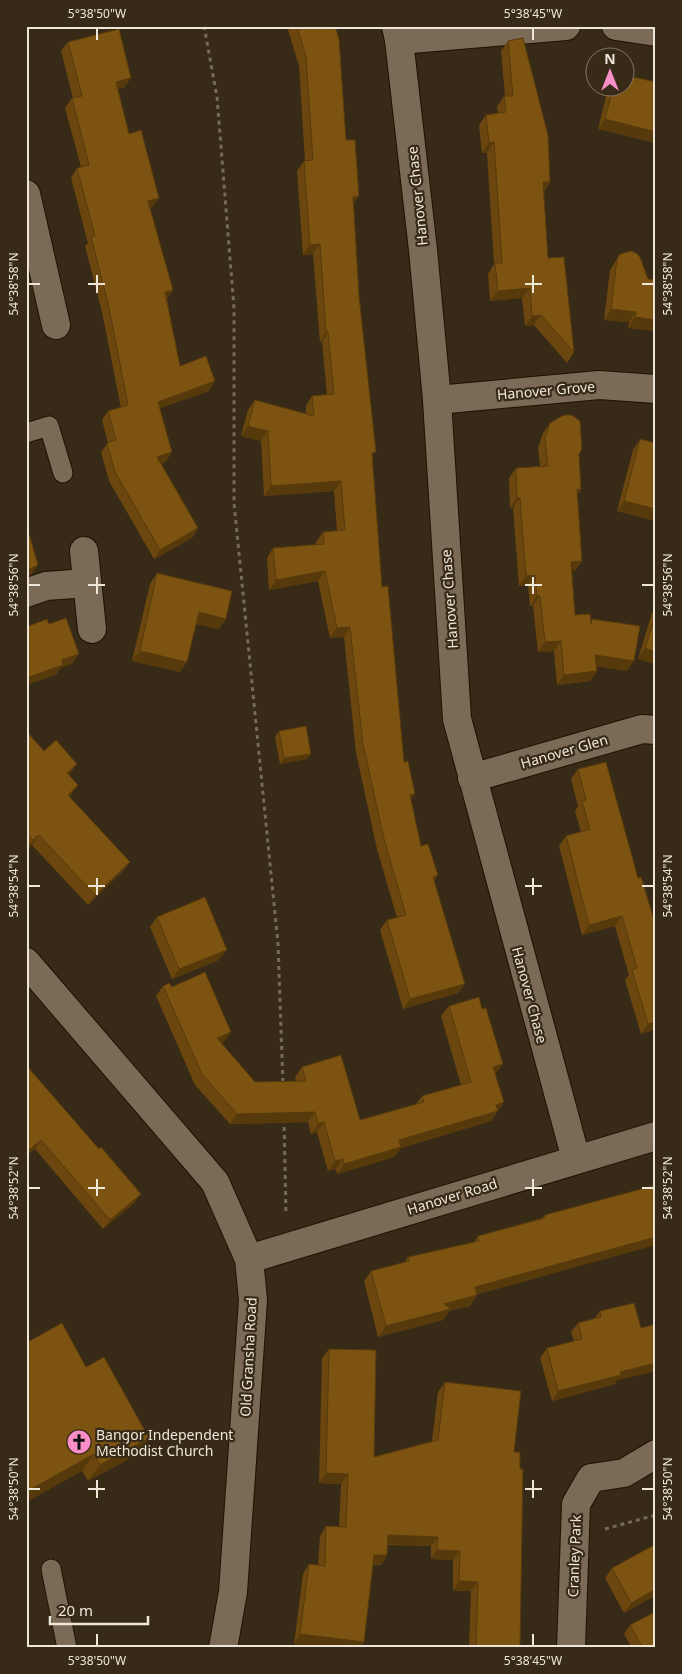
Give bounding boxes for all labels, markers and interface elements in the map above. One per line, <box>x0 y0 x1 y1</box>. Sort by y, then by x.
text: 5°38'50"W <box>68 5 126 22</box>
text: 5°38'45"W <box>504 5 562 22</box>
north arrow <box>584 48 634 98</box>
text: N <box>604 49 616 68</box>
street label: Hanover Chase <box>402 145 432 246</box>
text: 54°38'58"N <box>5 252 22 316</box>
text: 54°38'58"N <box>659 252 676 316</box>
street label: Hanover Grove <box>496 376 596 404</box>
street label: Hanover Chase <box>436 549 462 649</box>
text: 54°38'56"N <box>5 553 22 617</box>
text: 54°38'56"N <box>659 553 676 617</box>
street label: Hanover Glen <box>518 729 610 773</box>
text: 54°38'54"N <box>5 854 22 918</box>
text: 54°38'54"N <box>659 854 676 918</box>
street label: Hanover Chase <box>508 945 552 1046</box>
text: 54°38'52"N <box>5 1156 22 1220</box>
text: 54°38'52"N <box>659 1156 676 1220</box>
street label: Hanover Road <box>405 1173 499 1219</box>
street label: Old Gransha Road <box>235 1297 261 1417</box>
place label: Bangor Independent Methodist Church <box>96 1425 233 1460</box>
church icon: Bangor Independent Methodist Church <box>66 1429 92 1455</box>
text: 54°38'50"N <box>5 1457 22 1521</box>
text: 54°38'50"N <box>659 1457 676 1521</box>
street label: Cranley Park <box>563 1514 585 1598</box>
scale bar <box>50 1594 148 1626</box>
text: 20 m <box>58 1600 93 1620</box>
text: 5°38'50"W <box>68 1652 126 1669</box>
text: 5°38'45"W <box>504 1652 562 1669</box>

